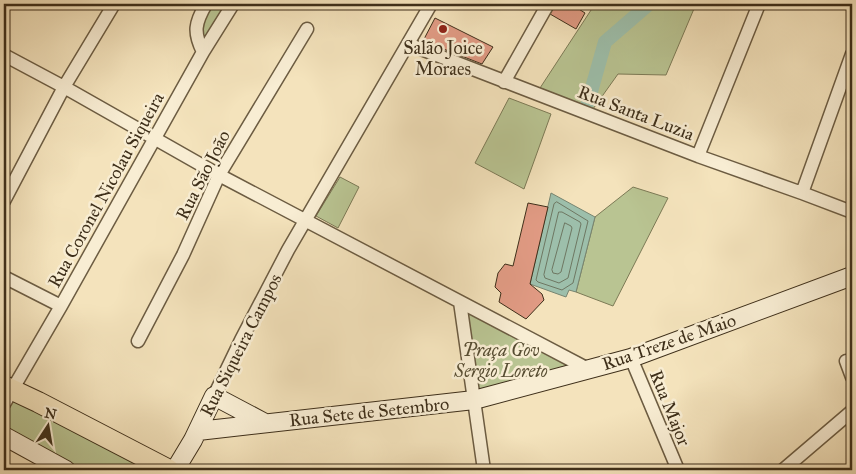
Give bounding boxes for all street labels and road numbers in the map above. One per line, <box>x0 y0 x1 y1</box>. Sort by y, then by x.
street label: Rua Santa Luzia <box>575 81 698 145</box>
street label: Rua Coronel Nicolau Siqueira <box>43 88 170 292</box>
street label: Rua São João <box>171 127 236 224</box>
street label: Rua Siqueira Campos <box>195 270 287 421</box>
street label: Rua Treze de Maio <box>599 309 739 375</box>
street label: Rua Major <box>645 367 695 449</box>
street label: Rua Sete de Setembro <box>288 393 450 431</box>

